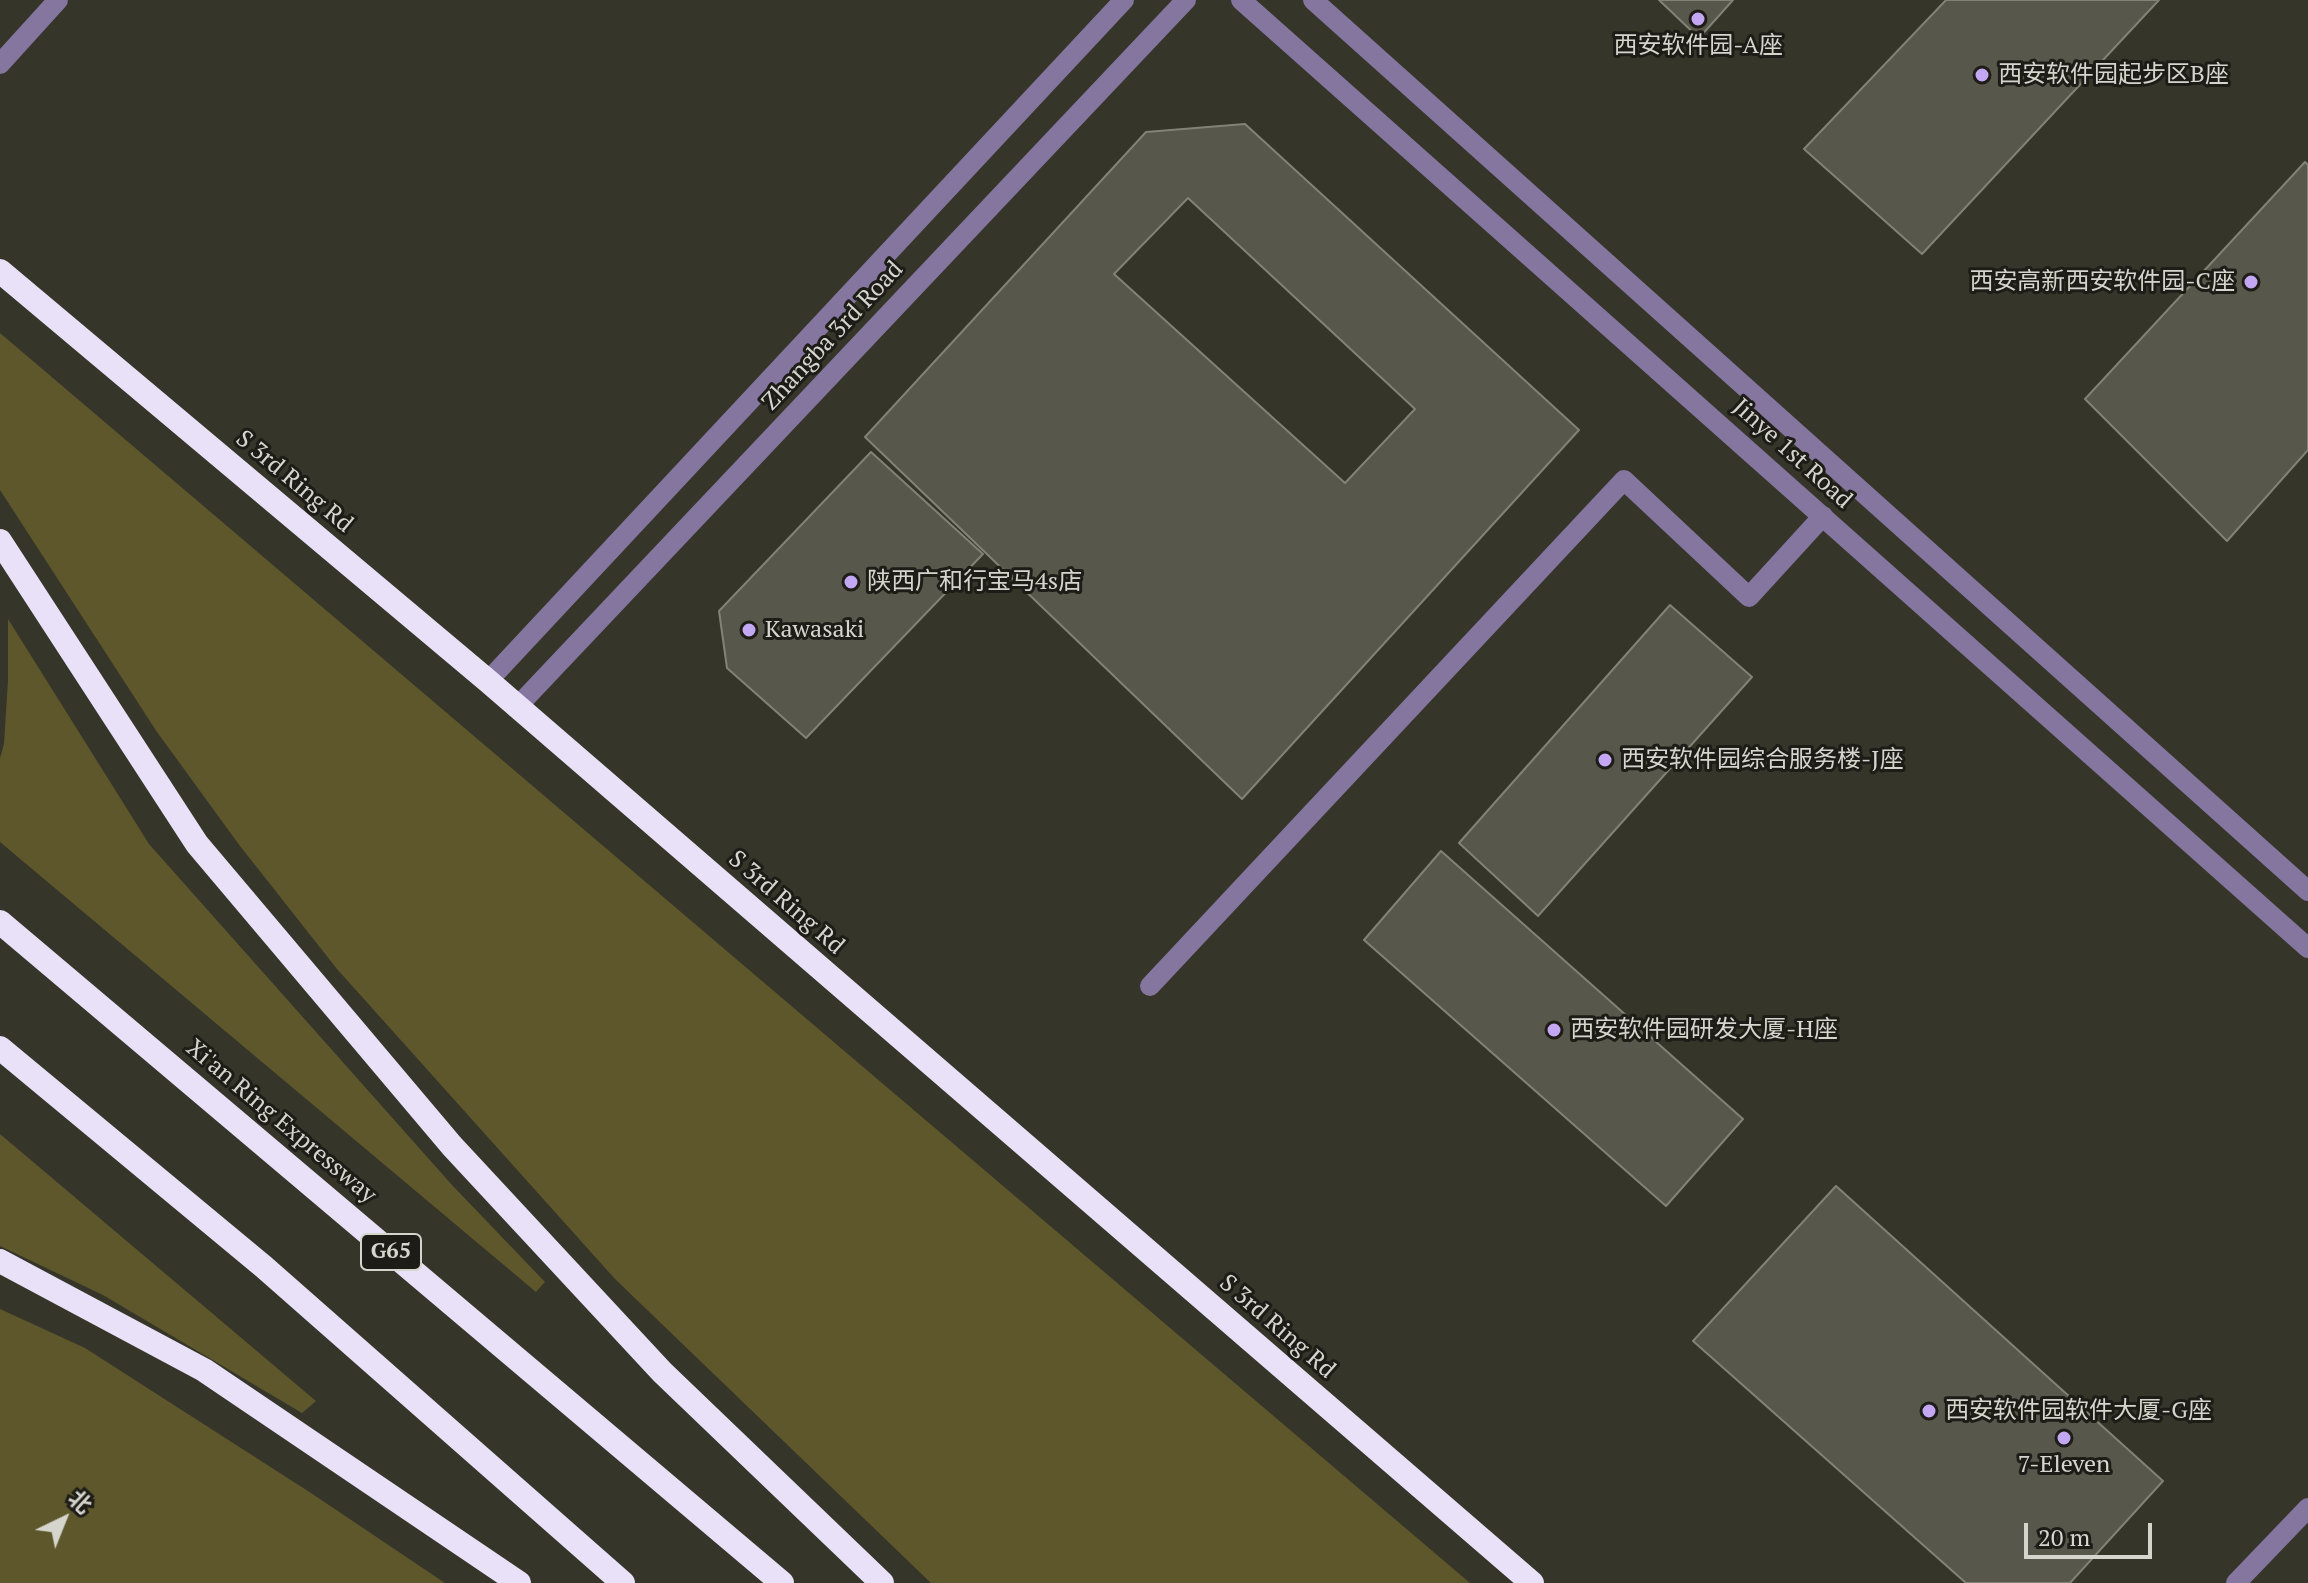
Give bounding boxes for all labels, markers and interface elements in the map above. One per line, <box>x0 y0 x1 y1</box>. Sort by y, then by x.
marker: 西安软件园-A座 <box>1689 10 1707 28</box>
place label: 西安软件园-A座 <box>1613 32 1783 60</box>
place label: 西安软件园起步区B座 <box>1998 61 2229 89</box>
marker: 西安软件园起步区B座 <box>1973 66 1991 84</box>
street label: Zhangba 3rd Road <box>756 255 910 417</box>
place label: 西安高新西安软件园-C座 <box>1969 268 2235 296</box>
marker: 西安高新西安软件园-C座 <box>2242 273 2260 291</box>
street label: Jinye 1st Road <box>1726 393 1858 515</box>
street label: S 3rd Ring Rd <box>230 425 358 539</box>
place label: 陕西广和行宝马4s店 <box>867 568 1082 596</box>
marker: 陕西广和行宝马4s店 <box>842 573 860 591</box>
place label: Kawasaki <box>765 616 864 644</box>
marker: Kawasaki <box>740 621 758 639</box>
place label: 西安软件园综合服务楼-J座 <box>1621 746 1903 774</box>
marker: 西安软件园综合服务楼-J座 <box>1596 751 1614 769</box>
street label: S 3rd Ring Rd <box>722 845 850 961</box>
place label: 西安软件园研发大厦-H座 <box>1570 1016 1838 1044</box>
marker: 西安软件园研发大厦-H座 <box>1545 1021 1563 1039</box>
street label: Xi'an Ring Expressway <box>180 1034 382 1210</box>
road number: G65 <box>361 1234 421 1270</box>
street label: S 3rd Ring Rd <box>1213 1269 1341 1385</box>
place label: 西安软件园软件大厦-G座 <box>1945 1397 2212 1425</box>
marker: 西安软件园软件大厦-G座 <box>1920 1402 1938 1420</box>
marker: 7-Eleven <box>2055 1429 2073 1447</box>
place label: 7-Eleven <box>2018 1451 2110 1479</box>
north arrow <box>24 1479 104 1559</box>
text: 北 <box>63 1483 99 1519</box>
scale bar <box>2028 1507 2156 1557</box>
text: 20 m <box>2038 1521 2090 1553</box>

